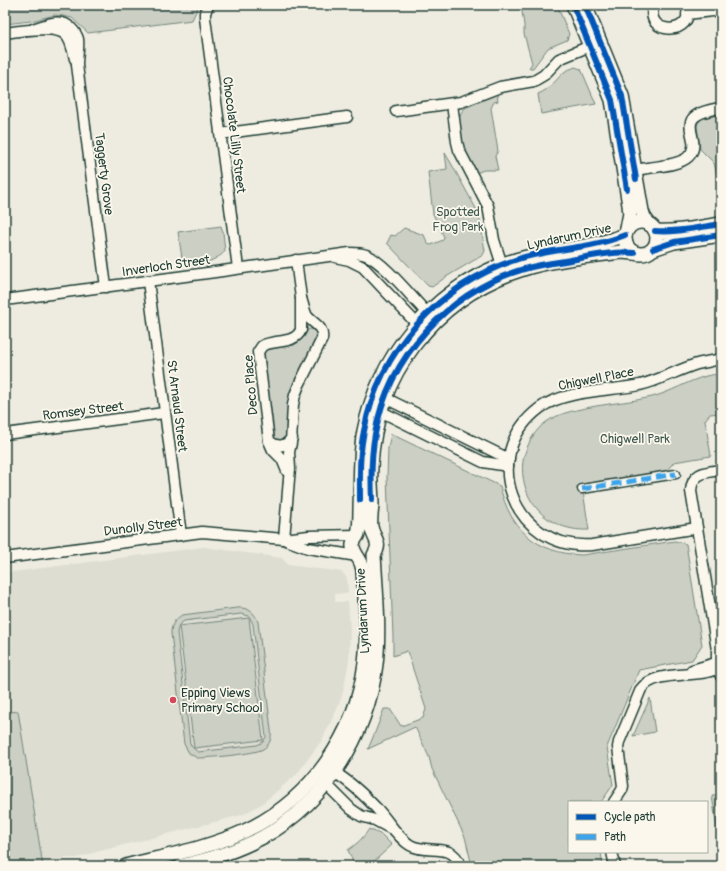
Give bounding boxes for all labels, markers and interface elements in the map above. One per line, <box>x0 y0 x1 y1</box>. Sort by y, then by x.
street label: Chocolate Lilly Street <box>219 76 249 195</box>
street label: Taggerty Grove <box>91 132 117 216</box>
park label: Spotted Frog Park <box>432 204 484 235</box>
street label: Lyndarum Drive <box>525 220 613 254</box>
street label: Inverloch Street <box>121 252 212 280</box>
street label: Deco Place <box>240 354 262 416</box>
street label: St Arnaud Street <box>163 359 191 454</box>
street label: Chigwell Place <box>557 364 636 394</box>
street label: Romsey Street <box>42 398 125 424</box>
park label: Chigwell Park <box>600 431 671 447</box>
street label: Dunolly Street <box>103 514 184 540</box>
street label: Lyndarum Drive <box>353 567 373 654</box>
place label: Epping Views Primary School <box>181 685 263 716</box>
marker: Epping Views Primary School <box>168 695 178 705</box>
legend <box>568 801 708 853</box>
text: Cycle path <box>604 810 656 825</box>
text: Path <box>604 830 626 845</box>

